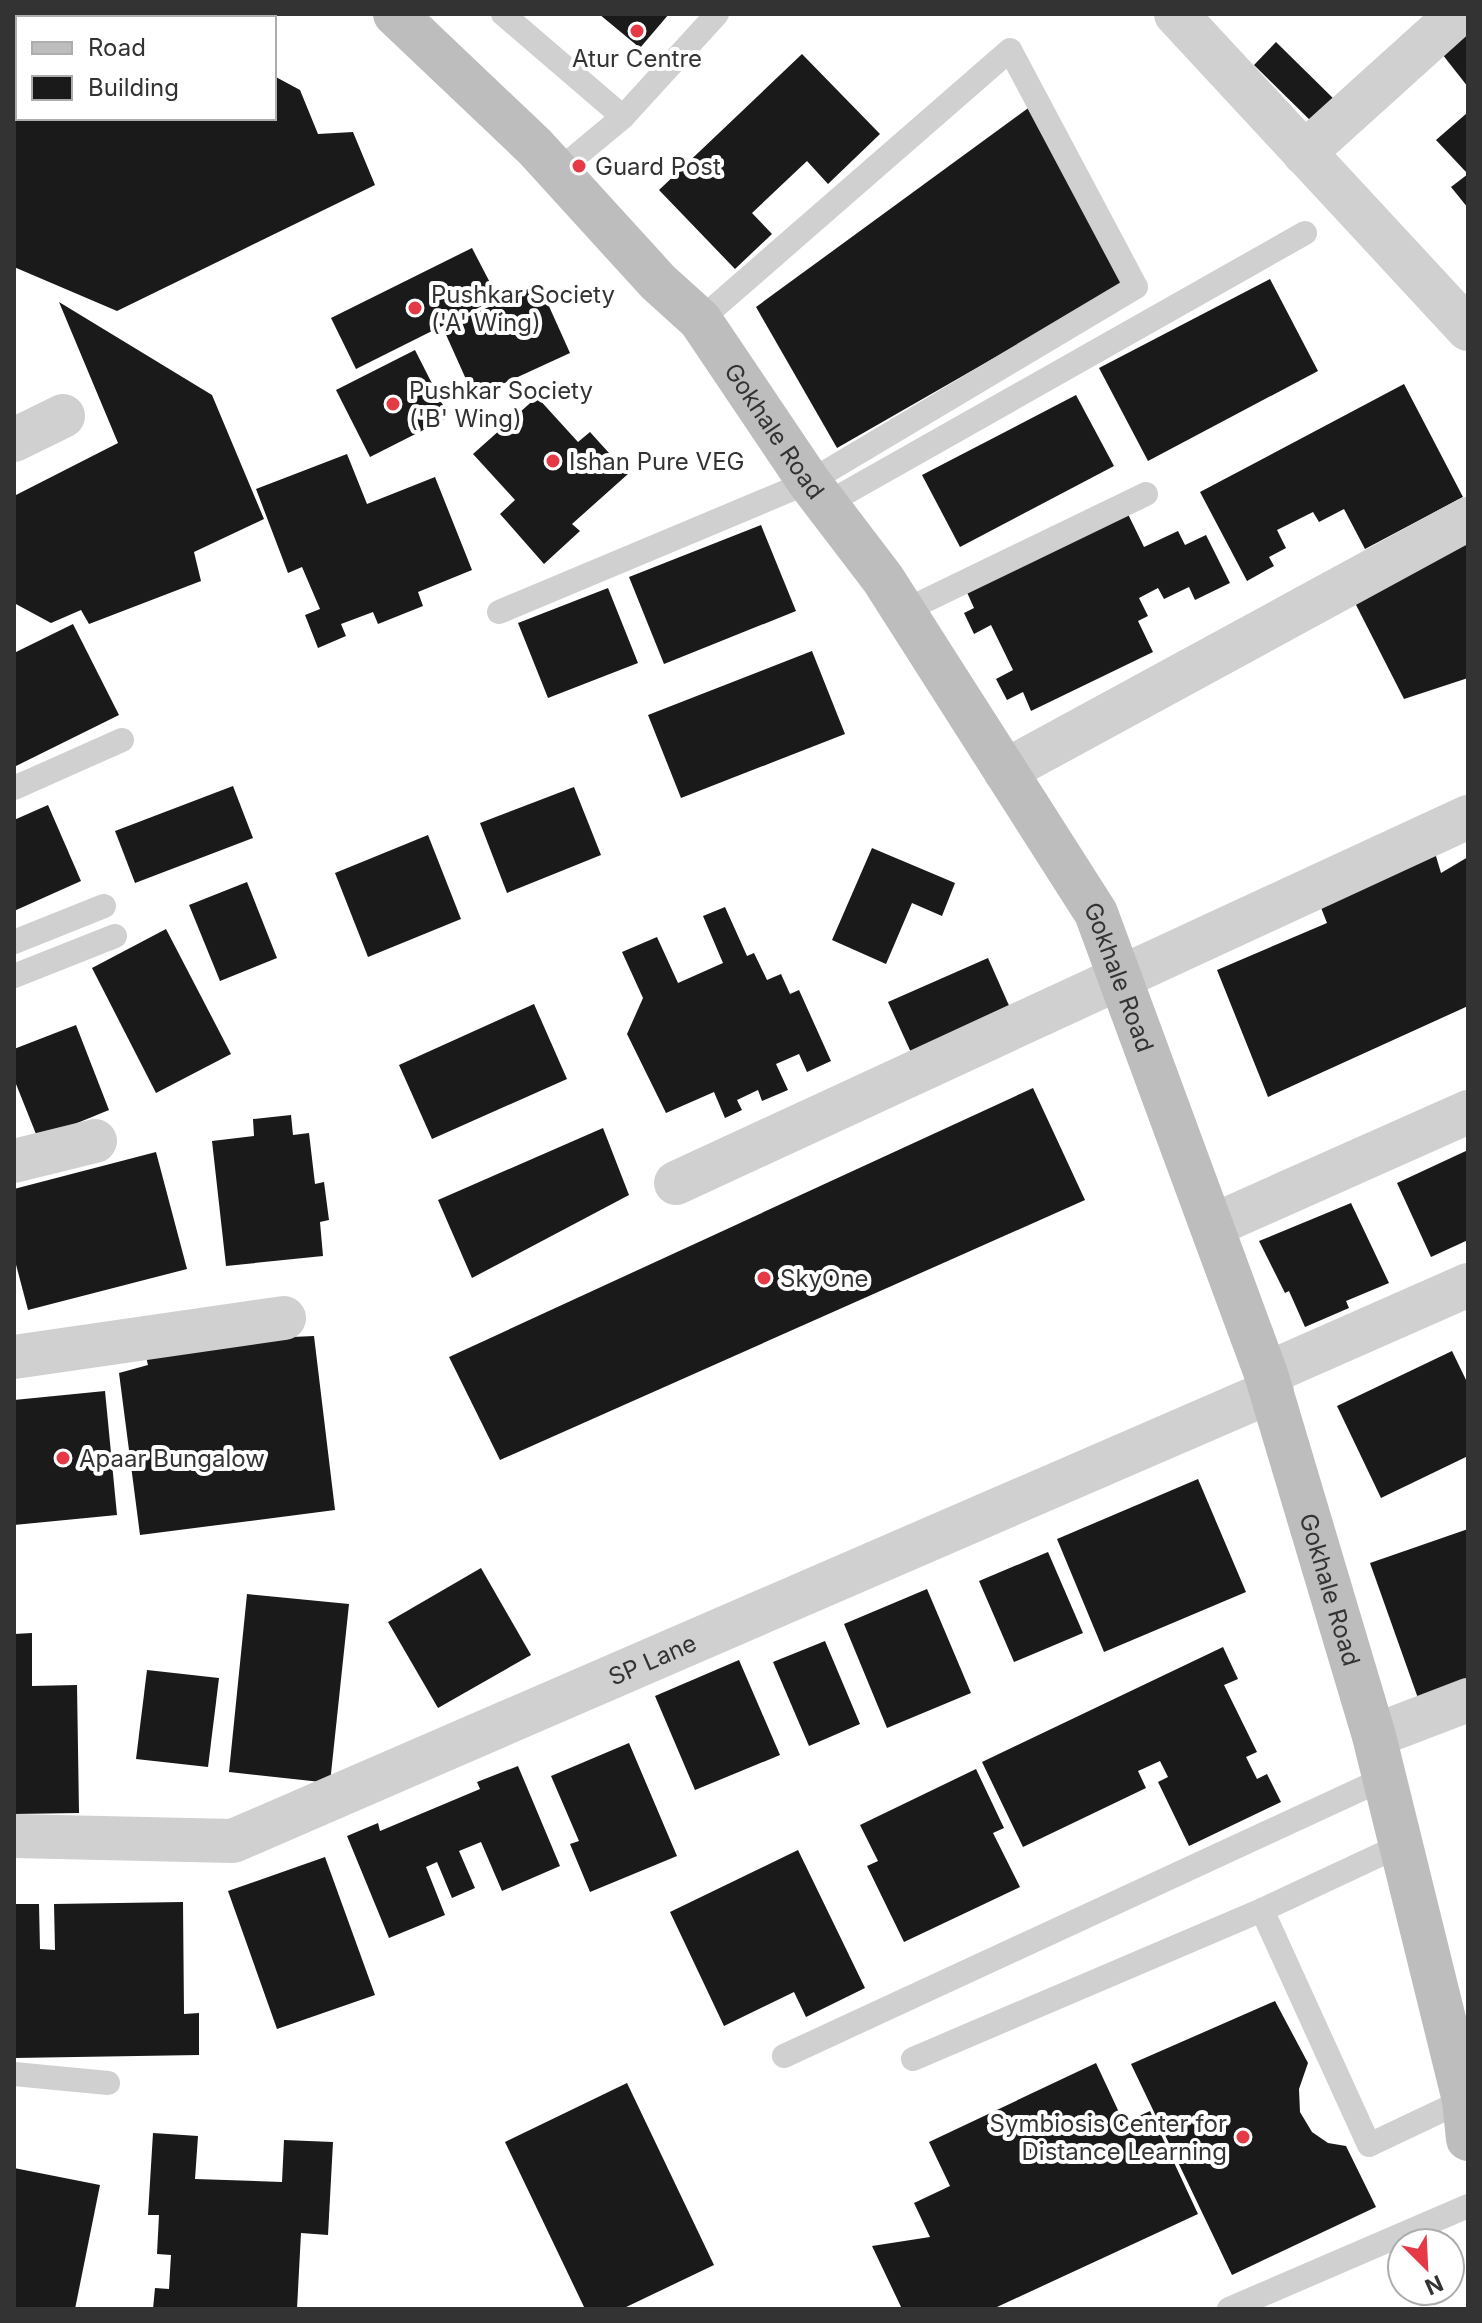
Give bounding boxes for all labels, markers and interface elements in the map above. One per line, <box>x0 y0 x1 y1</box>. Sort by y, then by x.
legend <box>16 16 276 120</box>
marker: Atur Centre <box>628 22 646 40</box>
text: Road <box>88 33 146 62</box>
place label: Atur Centre <box>572 44 702 73</box>
text: Building <box>88 73 179 102</box>
place label: Guard Post <box>595 152 721 181</box>
marker: Guard Post <box>570 157 588 175</box>
place label: Pushkar Society ('A' Wing) <box>431 280 615 337</box>
marker: Pushkar Society ('A' Wing) <box>406 299 424 317</box>
street label: Gokhale Road <box>719 357 831 504</box>
place label: Pushkar Society ('B' Wing) <box>409 376 593 433</box>
marker: Pushkar Society ('B' Wing) <box>384 395 402 413</box>
place label: Ishan Pure VEG <box>569 447 745 476</box>
marker: Ishan Pure VEG <box>544 452 562 470</box>
street label: Gokhale Road <box>1078 896 1160 1056</box>
place label: SkyOne <box>780 1264 869 1293</box>
marker: SkyOne <box>755 1269 773 1287</box>
place label: Apaar Bungalow <box>79 1444 265 1473</box>
marker: Apaar Bungalow <box>54 1449 72 1467</box>
street label: Gokhale Road <box>1294 1510 1367 1669</box>
street label: SP Lane <box>604 1628 701 1691</box>
place label: Symbiosis Center for Distance Learning <box>990 2109 1227 2166</box>
marker: Symbiosis Center for Distance Learning <box>1234 2128 1252 2146</box>
north arrow <box>1386 2227 1466 2307</box>
text: N <box>1421 2270 1447 2301</box>

